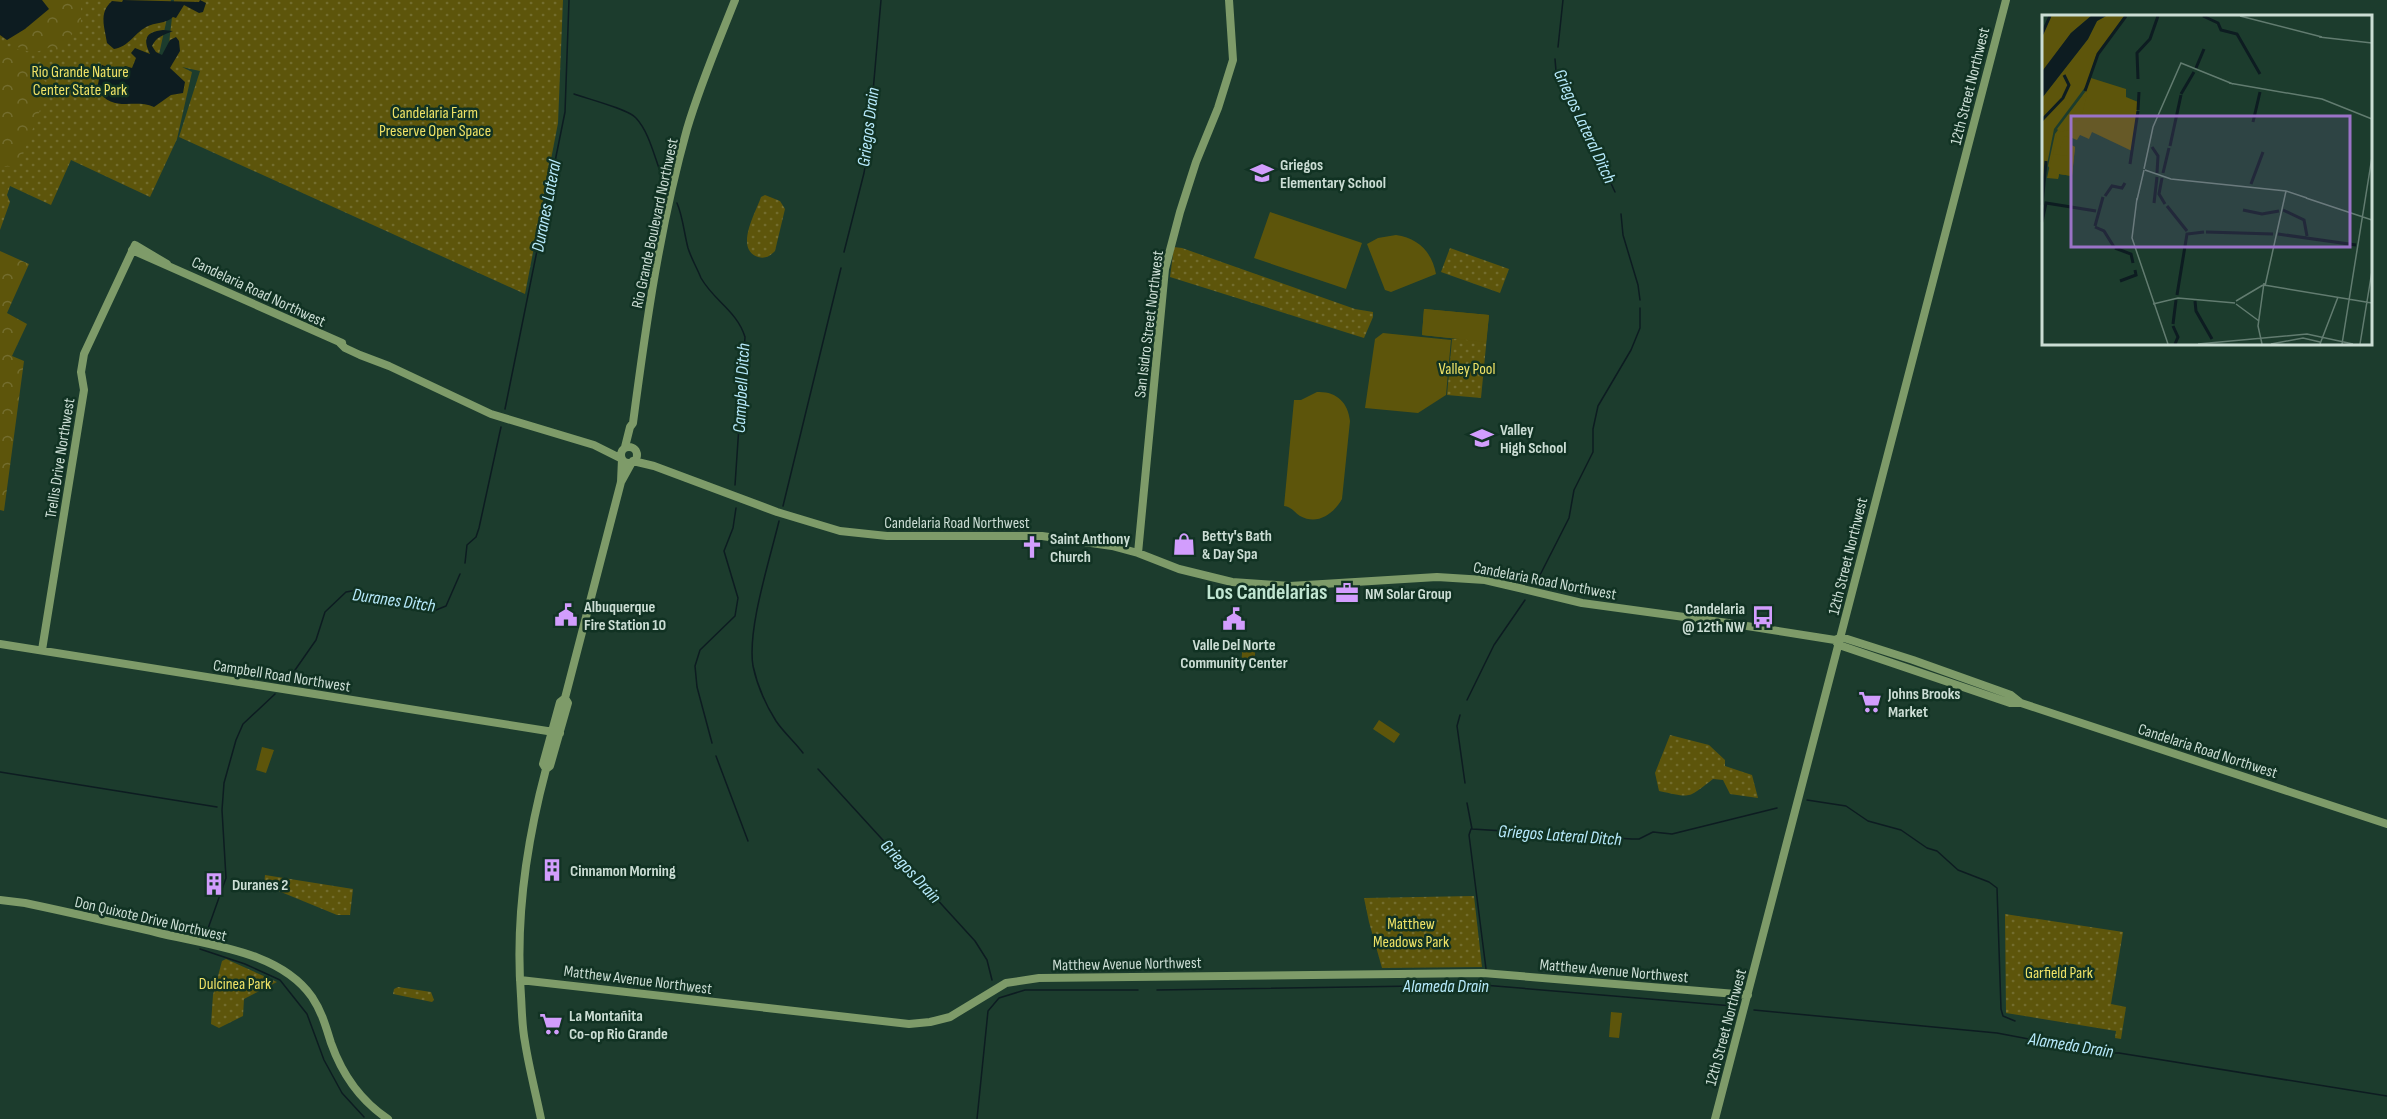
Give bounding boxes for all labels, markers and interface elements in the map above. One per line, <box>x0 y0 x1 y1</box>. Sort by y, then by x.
inset map <box>2042 15 2372 345</box>
street label: 12th Street Northwest <box>1947 26 1994 147</box>
park label: Rio Grande Nature Center State Park <box>31 63 129 100</box>
water label: Griegos Lateral Ditch <box>1549 66 1620 187</box>
water label: Griegos Drain <box>853 86 884 168</box>
park label: Candelaria Farm Preserve Open Space <box>379 104 491 141</box>
street label: Rio Grande Boulevard Northwest <box>628 136 683 310</box>
place label: Griegos Elementary School <box>1280 156 1386 193</box>
water label: Duranes Lateral <box>527 158 566 254</box>
school or university icon: Griegos Elementary School <box>1249 160 1275 186</box>
street label: San Isidro Street Northwest <box>1131 249 1168 399</box>
street label: Candelaria Road Northwest <box>188 253 328 332</box>
water label: Campbell Ditch <box>729 342 754 433</box>
park label: Valley Pool <box>1439 360 1495 379</box>
street label: Trellis Drive Northwest <box>42 397 79 520</box>
place label: Valley High School <box>1500 421 1566 458</box>
school or university icon: Valley High School <box>1469 425 1495 451</box>
street label: 12th Street Northwest <box>1825 496 1872 617</box>
street label: Candelaria Road Northwest <box>884 514 1030 533</box>
place label: Betty's Bath & Day Spa <box>1202 527 1272 564</box>
place label: Saint Anthony Church <box>1050 530 1130 567</box>
shop icon: Betty's Bath & Day Spa <box>1171 531 1197 557</box>
church icon: Saint Anthony Church <box>1019 534 1045 560</box>
street label: Candelaria Road Northwest <box>1471 558 1618 605</box>
district label: Los Candelarias <box>1206 579 1328 606</box>
office icon: NM Solar Group <box>1334 580 1360 606</box>
water label: Duranes Ditch <box>351 584 437 617</box>
place label: NM Solar Group <box>1365 585 1452 604</box>
place label: Albuquerque Fire Station 10 <box>583 598 666 635</box>
place label: Candelaria @ 12th NW <box>1682 600 1746 637</box>
public building icon: Albuquerque Fire Station 10 <box>553 602 579 628</box>
bus stop icon: Candelaria @ 12th NW <box>1750 604 1776 630</box>
public building icon: Valle Del Norte Community Center <box>1221 606 1247 632</box>
place label: Valle Del Norte Community Center <box>1180 636 1288 673</box>
street label: Campbell Road Northwest <box>212 656 352 697</box>
place label: Johns Brooks Market <box>1887 685 1960 722</box>
supermarket icon: Johns Brooks Market <box>1857 689 1883 715</box>
street label: Candelaria Road Northwest <box>2135 720 2280 783</box>
water label: Griegos Lateral Ditch <box>1497 821 1623 850</box>
water label: Griegos Drain <box>876 835 946 908</box>
building icon: Cinnamon Morning <box>539 857 565 883</box>
place label: Cinnamon Morning <box>570 862 676 881</box>
building icon: Duranes 2 <box>201 871 227 897</box>
place label: Duranes 2 <box>232 876 288 895</box>
street label: Don Quixote Drive Northwest <box>73 893 229 946</box>
park label: Matthew Meadows Park <box>1373 915 1449 952</box>
street label: Matthew Avenue Northwest <box>1052 954 1202 975</box>
street label: Matthew Avenue Northwest <box>1539 956 1689 987</box>
street label: Matthew Avenue Northwest <box>563 962 713 999</box>
park label: Garfield Park <box>2025 964 2093 983</box>
street label: 12th Street Northwest <box>1702 967 1751 1088</box>
park label: Dulcinea Park <box>199 975 271 994</box>
water label: Alameda Drain <box>1402 976 1489 997</box>
place label: La Montañita Co-op Rio Grande <box>569 1007 668 1044</box>
supermarket icon: La Montañita Co-op Rio Grande <box>538 1011 564 1037</box>
water label: Alameda Drain <box>2026 1028 2115 1063</box>

